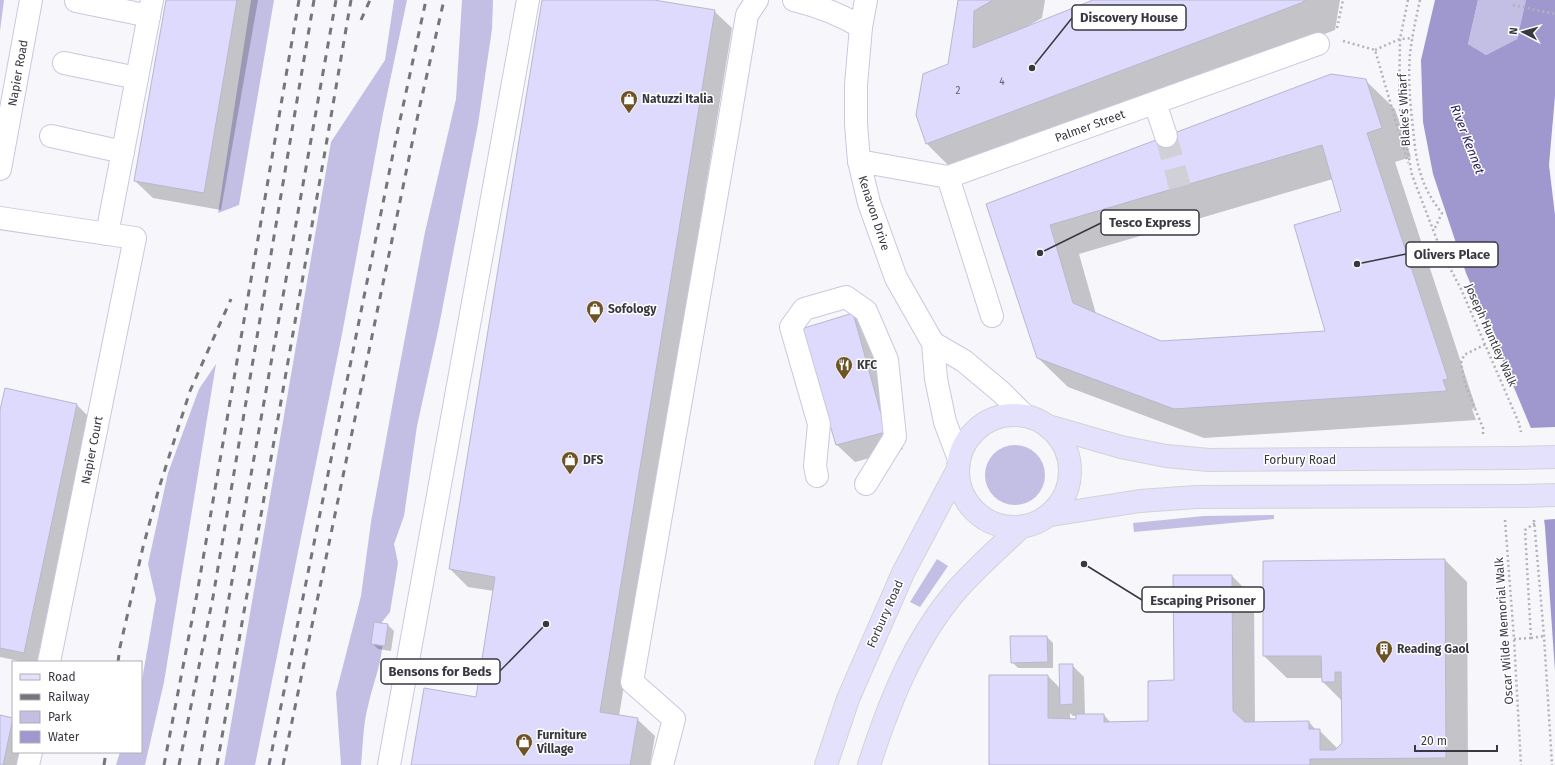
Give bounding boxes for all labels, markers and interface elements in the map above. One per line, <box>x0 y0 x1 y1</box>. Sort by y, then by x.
callout: Discovery House <box>1072 5 1186 30</box>
text: Discovery House <box>1080 10 1178 25</box>
north arrow <box>1503 12 1543 52</box>
text: N <box>1507 27 1520 35</box>
street label: Napier Road <box>5 39 31 107</box>
street label: Blake's Wharf <box>1395 72 1413 147</box>
house number: 4 <box>999 76 1005 88</box>
house number: 2 <box>956 85 961 97</box>
shop icon: Natuzzi Italia <box>619 89 639 114</box>
place label: Natuzzi Italia <box>642 92 714 106</box>
water label: River Kennet <box>1447 102 1488 176</box>
street label: Palmer Street <box>1053 107 1128 145</box>
street label: Kenavon Drive <box>855 174 893 252</box>
callout: Tesco Express <box>1101 210 1199 235</box>
text: Tesco Express <box>1109 215 1192 230</box>
callout: Olivers Place <box>1406 242 1498 267</box>
text: Olivers Place <box>1414 247 1490 262</box>
street label: Joseph Huntley Walk <box>1462 281 1520 389</box>
shop icon: Sofology <box>585 299 605 324</box>
place label: Sofology <box>608 302 657 316</box>
restaurant icon: KFC <box>834 355 854 380</box>
place label: KFC <box>857 358 877 372</box>
street label: Napier Court <box>79 414 106 485</box>
shop icon: DFS <box>560 450 580 475</box>
place label: DFS <box>583 453 603 467</box>
street label: Forbury Road <box>1264 453 1336 467</box>
street label: Oscar Wilde Memorial Walk <box>1492 556 1516 705</box>
street label: Forbury Road <box>864 578 906 650</box>
callout: Escaping Prisoner <box>1142 587 1264 612</box>
text: Escaping Prisoner <box>1150 593 1257 608</box>
building icon: Reading Gaol <box>1374 639 1394 664</box>
place label: Reading Gaol <box>1397 642 1470 656</box>
callout: Bensons for Beds <box>381 659 500 684</box>
legend <box>12 661 142 753</box>
text: Bensons for Beds <box>388 664 492 679</box>
text: Road <box>48 670 76 684</box>
text: Railway <box>48 690 89 704</box>
text: Park <box>48 710 72 724</box>
scale bar <box>1415 727 1497 753</box>
place label: Furniture Village <box>536 728 587 756</box>
text: Water <box>48 730 80 744</box>
shop icon: Furniture Village <box>514 732 534 757</box>
text: 20 m <box>1421 734 1447 748</box>

